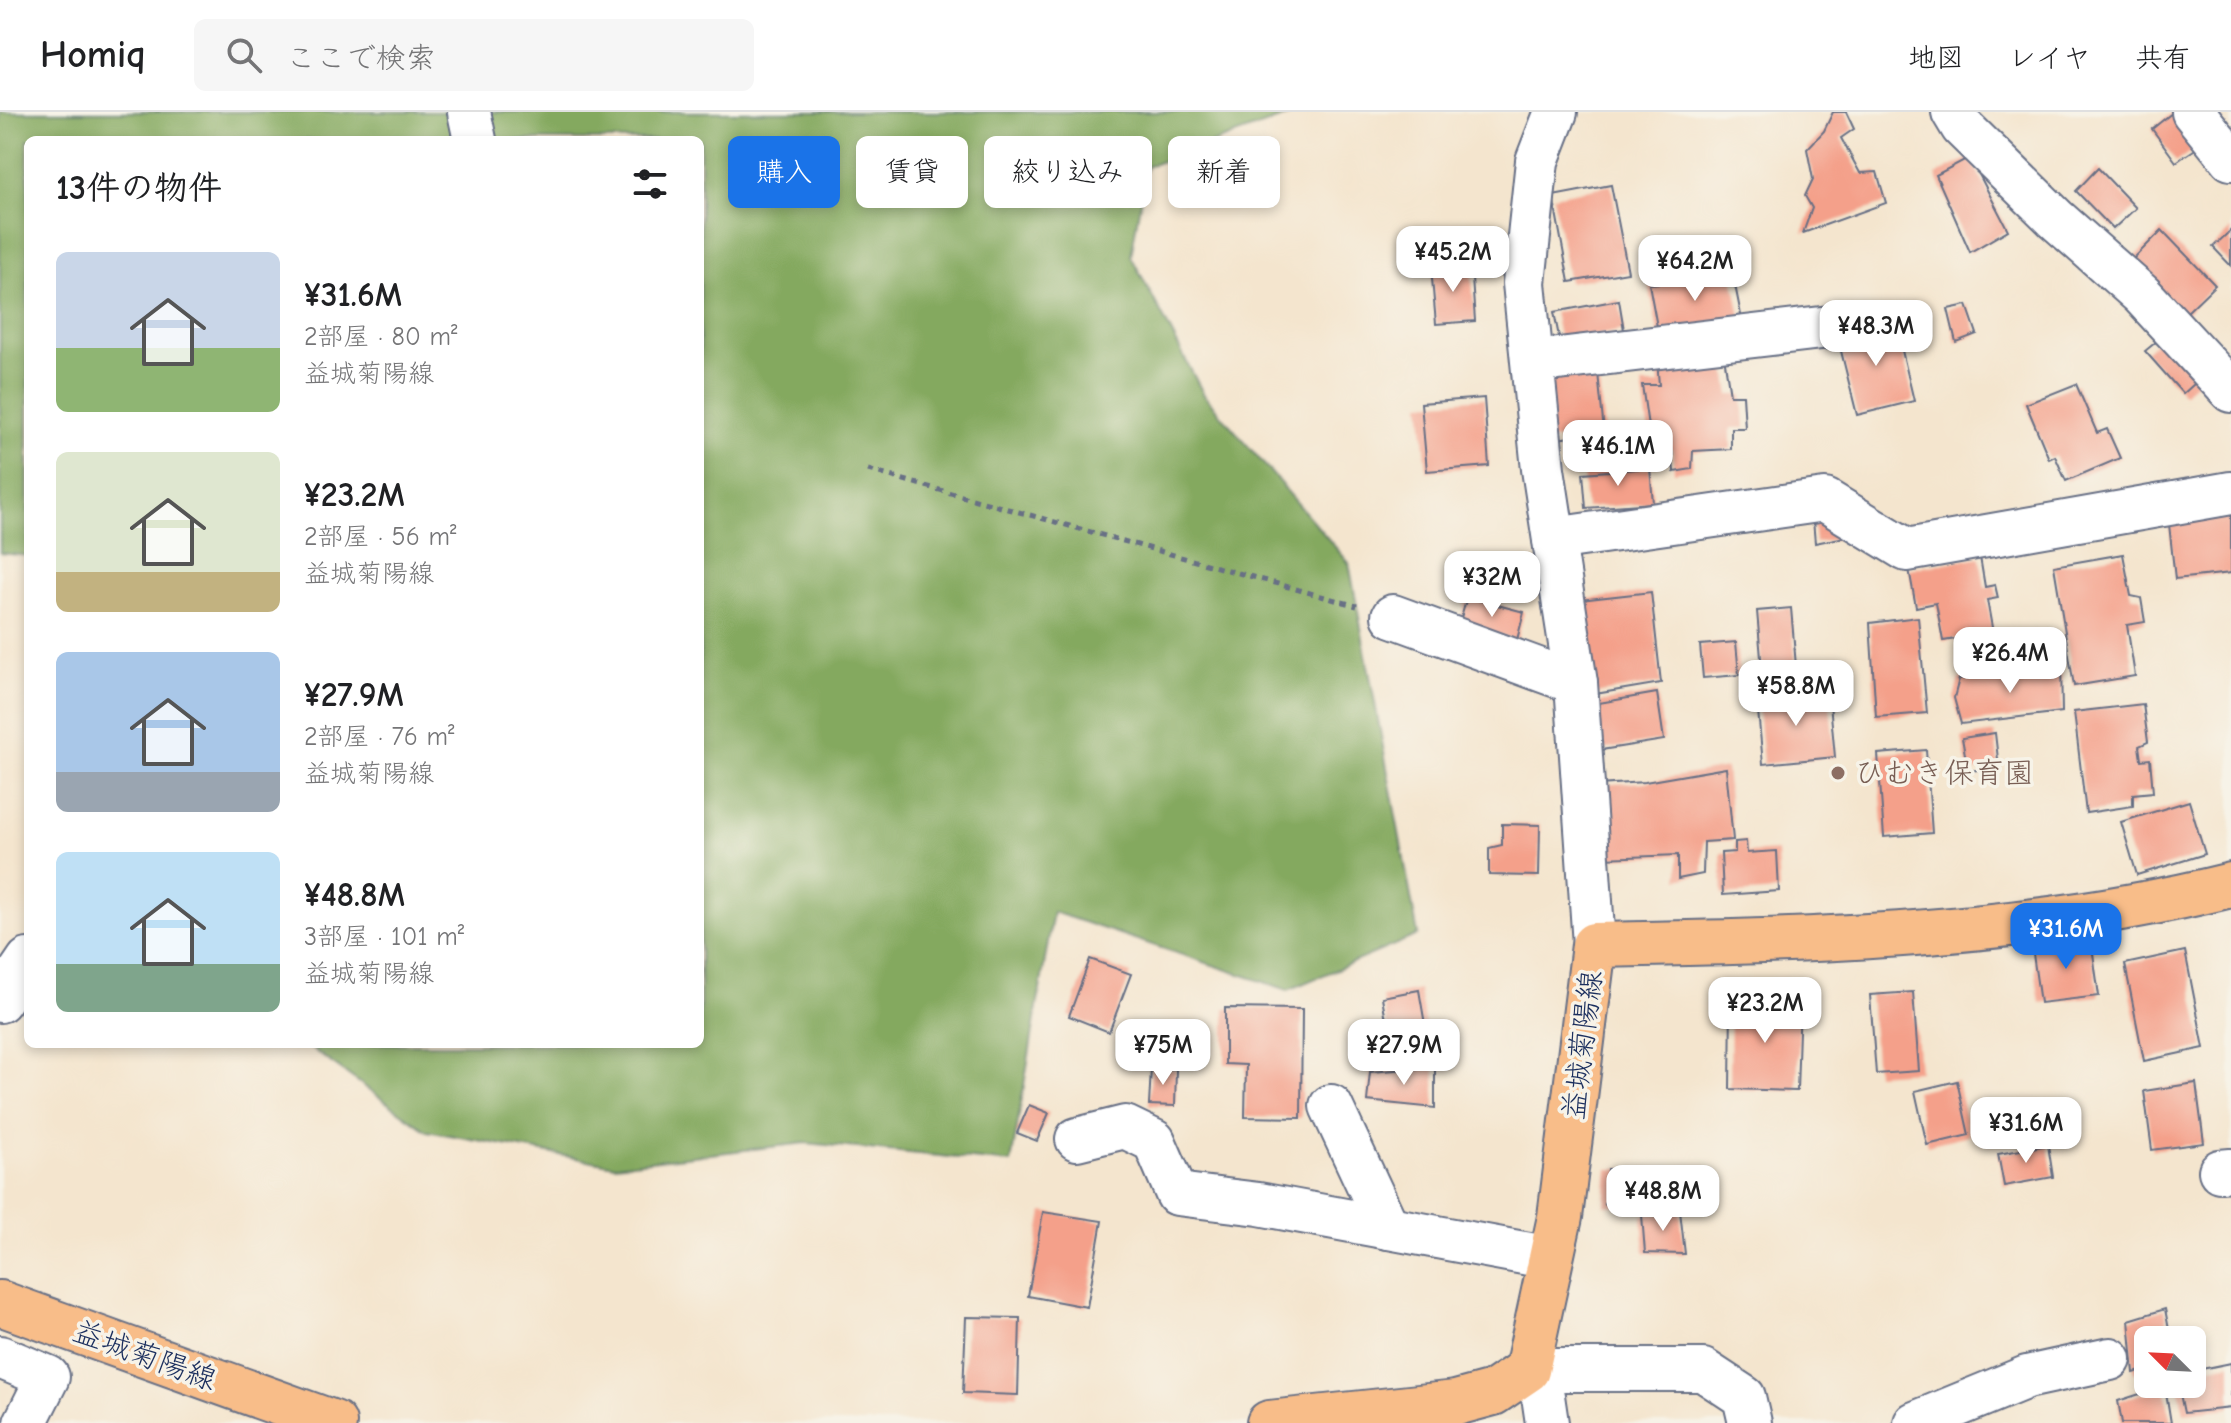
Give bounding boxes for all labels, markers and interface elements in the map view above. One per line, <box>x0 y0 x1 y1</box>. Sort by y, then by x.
search box <box>194 19 754 91</box>
text: Homiq <box>40 33 146 77</box>
icon: search <box>222 33 266 77</box>
text: ここで検索 <box>286 41 436 76</box>
text: 地図 <box>1908 42 1964 74</box>
text: レイヤ <box>2008 42 2091 74</box>
text: 共有 <box>2135 42 2191 74</box>
chip: 購入 <box>728 136 840 208</box>
chip: 賃貸 <box>856 136 968 208</box>
chip: 絞り込み <box>984 136 1152 208</box>
chip: 新着 <box>1168 136 1280 208</box>
icon: filters <box>628 162 672 206</box>
text: 13件の物件 <box>56 168 222 208</box>
pin: ¥45.2M <box>1388 226 1518 294</box>
pin: ¥64.2M <box>1630 235 1760 303</box>
text: ¥45.2M <box>1414 237 1492 267</box>
text: ¥64.2M <box>1656 246 1734 276</box>
text: ¥31.6M <box>304 275 402 315</box>
icon: home <box>120 284 216 380</box>
pin: ¥48.3M <box>1811 300 1941 368</box>
text: ¥48.3M <box>1838 311 1914 341</box>
text: 2部屋 · 80 m² <box>304 322 457 352</box>
text: 益城菊陽線 <box>304 359 434 389</box>
pin: ¥46.1M <box>1553 420 1683 488</box>
text: ¥46.1M <box>1581 431 1655 461</box>
text: ¥23.2M <box>304 475 405 515</box>
icon: home <box>120 484 216 580</box>
text: 2部屋 · 56 m² <box>304 522 456 552</box>
pin: ¥32M <box>1445 551 1539 619</box>
text: 益城菊陽線 <box>304 559 434 589</box>
text: ¥32M <box>1462 562 1522 592</box>
pin: ¥26.4M <box>1945 627 2075 695</box>
text: ¥26.4M <box>1971 638 2049 668</box>
pin: ¥58.8M <box>1731 660 1861 728</box>
text: ¥58.8M <box>1757 671 1835 701</box>
text: ¥27.9M <box>304 675 404 715</box>
icon: home <box>120 684 216 780</box>
text: 2部屋 · 76 m² <box>304 722 454 752</box>
place label: ひむき保育園 <box>1854 756 2034 791</box>
text: 益城菊陽線 <box>304 759 434 789</box>
marker: ひむき保育園 <box>1829 764 1847 782</box>
text: ¥48.8M <box>304 875 405 915</box>
icon: home <box>120 884 216 980</box>
pin: ¥31.6M <box>2001 903 2131 971</box>
text: ¥31.6M <box>2028 914 2104 944</box>
text: 3部屋 · 101 m² <box>304 922 464 952</box>
text: 益城菊陽線 <box>304 959 434 989</box>
street label: 益城菊陽線 <box>1556 968 1609 1122</box>
pin: ¥23.2M <box>1700 977 1830 1045</box>
text: ¥23.2M <box>1726 988 1804 1018</box>
pin: ¥75M <box>1116 1019 1210 1087</box>
pin: ¥27.9M <box>1339 1019 1469 1087</box>
text: ¥75M <box>1133 1030 1193 1060</box>
text: ¥27.9M <box>1366 1030 1442 1060</box>
pin: ¥31.6M <box>1961 1097 2091 1165</box>
text: ¥31.6M <box>1988 1108 2064 1138</box>
pin: ¥48.8M <box>1598 1165 1728 1233</box>
text: ¥48.8M <box>1624 1176 1702 1206</box>
street label: 益城菊陽線 <box>68 1313 221 1398</box>
north arrow <box>2134 1326 2206 1398</box>
map controls <box>2134 1326 2206 1398</box>

